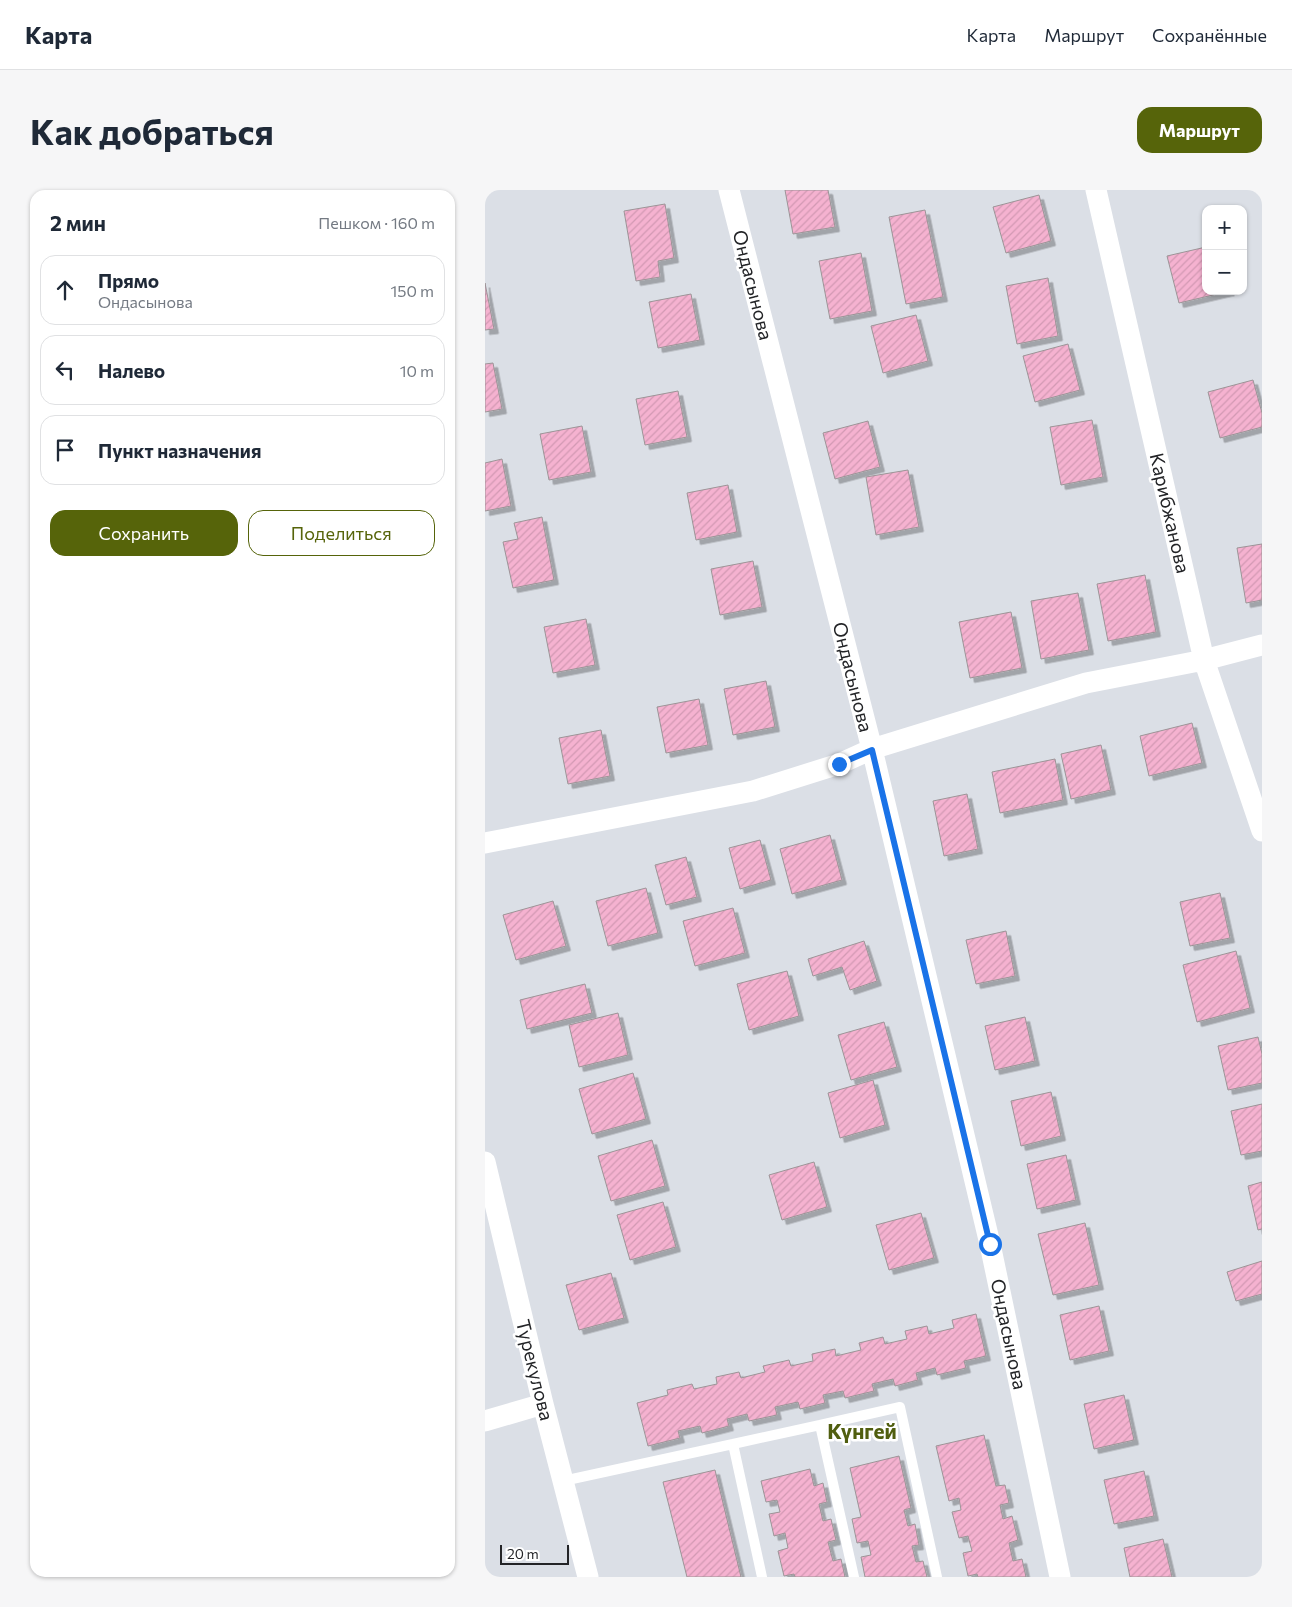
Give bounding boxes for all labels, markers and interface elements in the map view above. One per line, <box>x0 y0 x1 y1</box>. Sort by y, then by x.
text: Карта <box>25 20 92 49</box>
text: Карта <box>967 24 1016 46</box>
text: Маршрут <box>1044 24 1124 46</box>
text: Сохранённые <box>1152 24 1267 46</box>
button: Маршрут <box>1137 107 1262 153</box>
text: Как добраться <box>30 109 274 152</box>
map controls <box>1202 205 1247 295</box>
button: + <box>1202 205 1247 250</box>
text: 2 мин <box>50 210 106 235</box>
text: Пешком · 160 m <box>318 213 435 232</box>
street label: Ондасынова <box>729 227 778 342</box>
button: − <box>1202 250 1247 295</box>
text: Прямо <box>98 269 159 292</box>
icon: ahead <box>51 276 79 304</box>
text: 150 m <box>391 281 434 300</box>
text: Ондасынова <box>98 292 193 311</box>
icon: left <box>51 356 79 384</box>
text: Налево <box>98 359 165 382</box>
text: 10 m <box>400 361 434 380</box>
icon: arrive <box>51 436 79 464</box>
text: Пункт назначения <box>98 439 261 462</box>
street label: Карибжанова <box>1145 451 1195 575</box>
button: Сохранить <box>50 510 238 556</box>
button: Поделиться <box>248 510 435 556</box>
street label: Ондасынова <box>829 619 878 734</box>
route end <box>828 753 851 776</box>
route start <box>979 1233 1002 1256</box>
street label: Ондасынова <box>987 1276 1032 1391</box>
street label: Турекулова <box>512 1317 559 1423</box>
district label: Күнгей <box>827 1418 897 1443</box>
scale bar <box>500 1542 569 1565</box>
text: 20 m <box>507 1545 539 1562</box>

